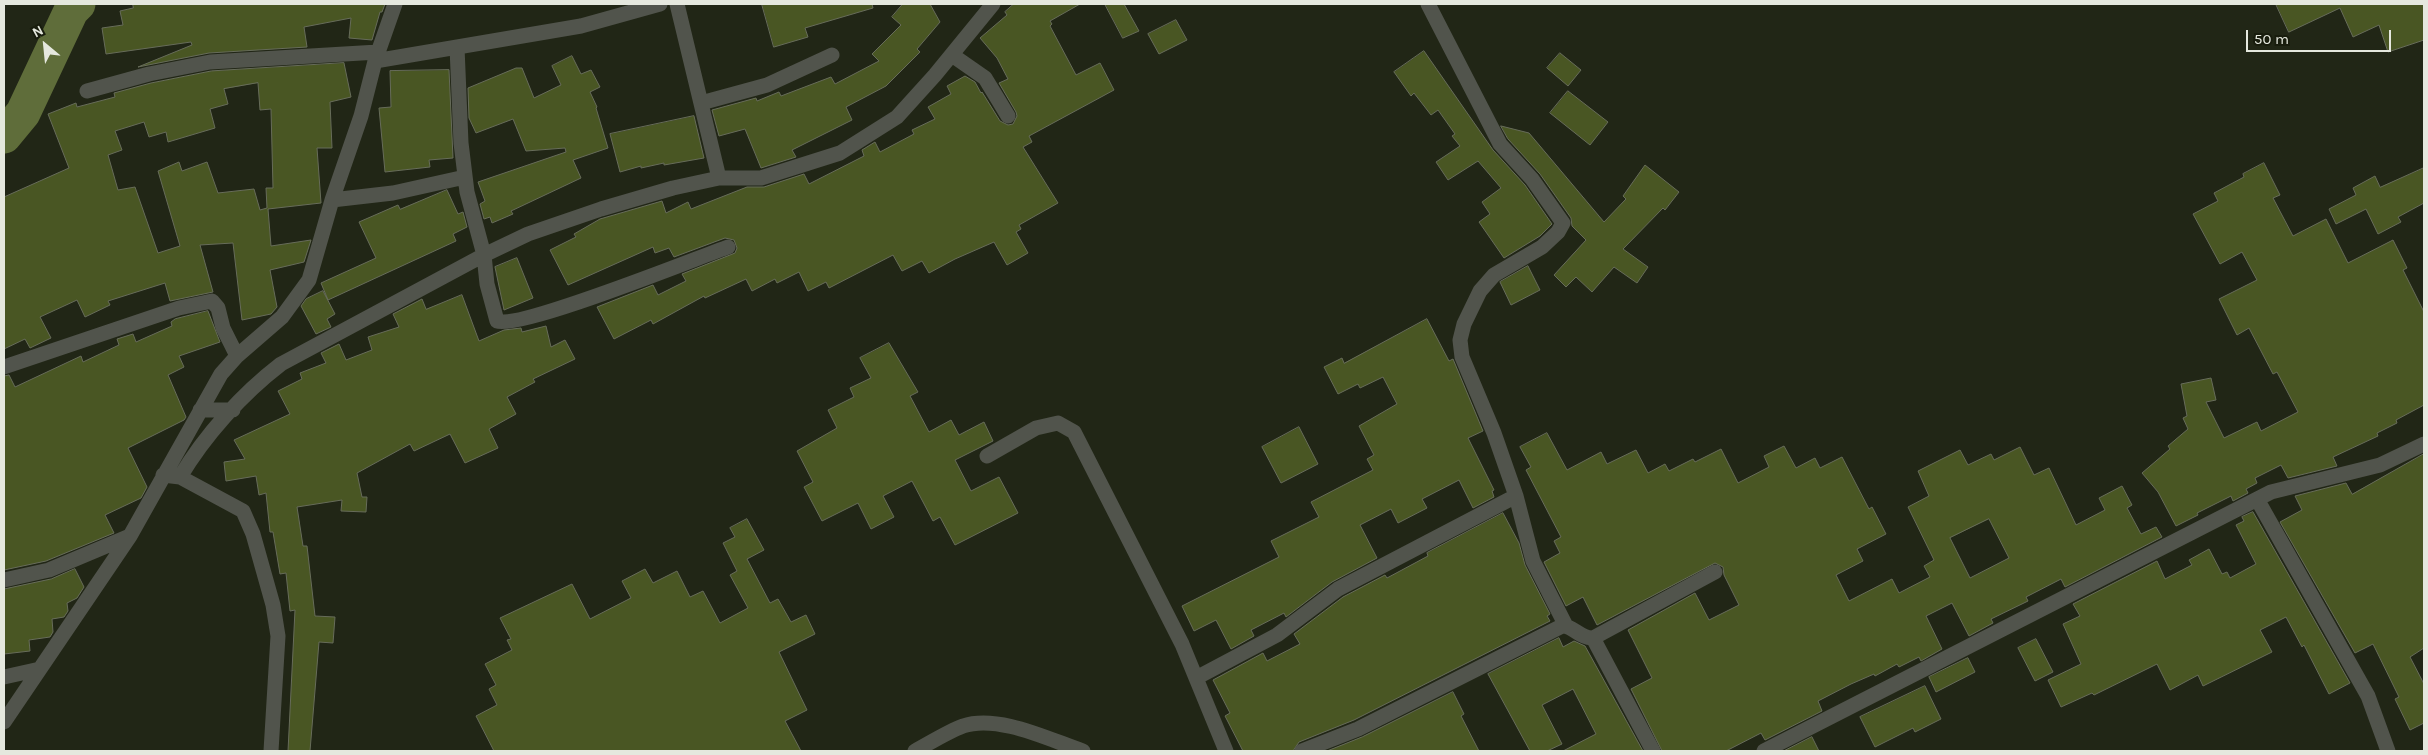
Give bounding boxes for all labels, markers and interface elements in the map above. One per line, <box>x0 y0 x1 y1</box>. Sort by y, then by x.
north arrow <box>20 20 70 70</box>
scale bar <box>2248 20 2393 52</box>
text: N <box>29 21 46 41</box>
text: 50 m <box>2254 30 2289 48</box>

